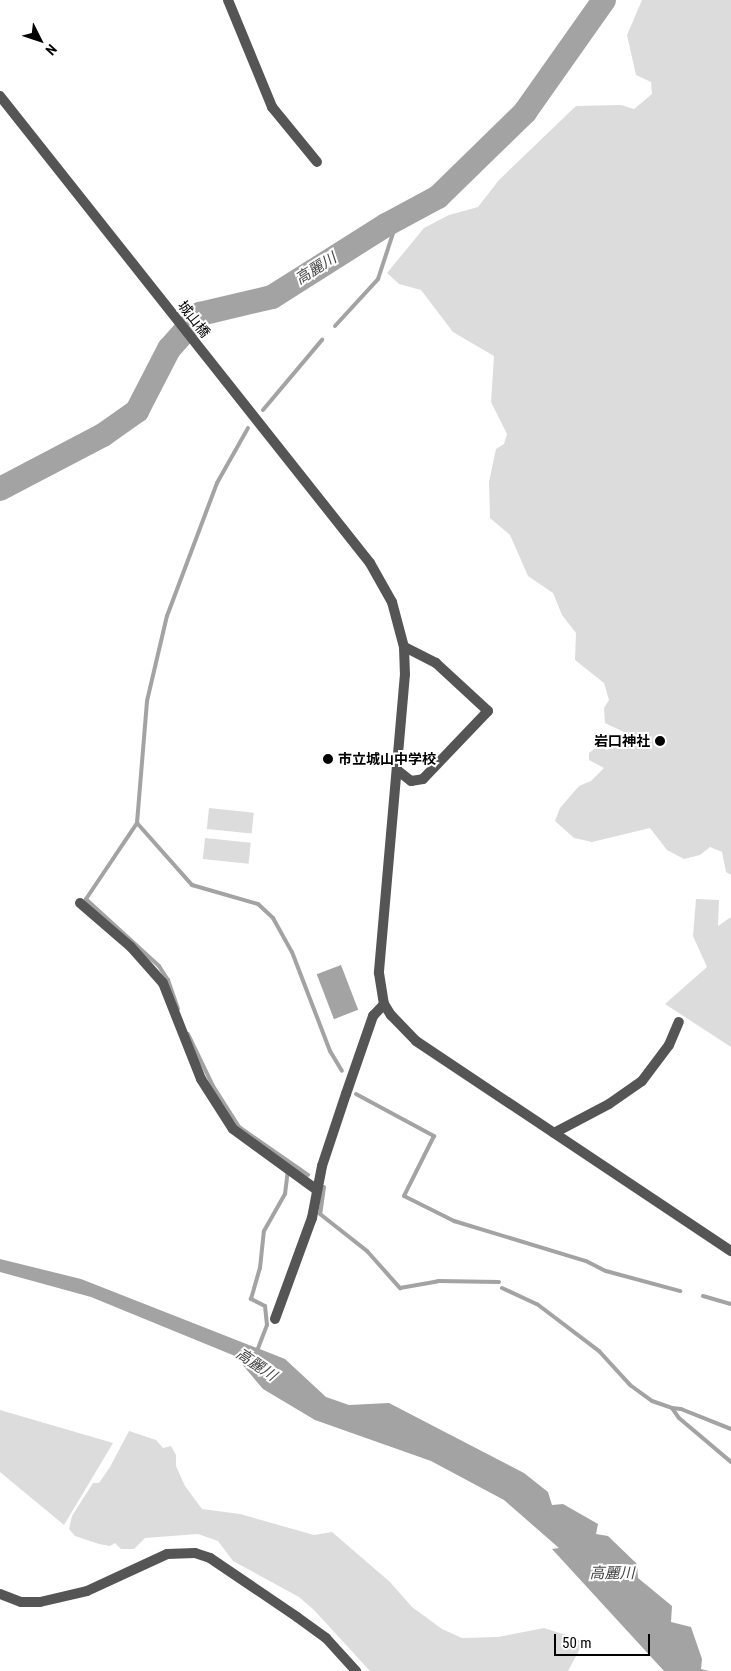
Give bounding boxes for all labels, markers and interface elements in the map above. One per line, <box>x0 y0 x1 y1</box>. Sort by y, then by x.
north arrow <box>15 15 65 65</box>
text: N <box>42 41 60 58</box>
water label: 高麗川 <box>292 249 340 289</box>
street label: 城山橋 <box>174 297 214 341</box>
place label: 岩口神社 <box>594 733 650 749</box>
marker: 岩口神社 <box>654 735 666 747</box>
place label: 市立城山中学校 <box>338 751 436 767</box>
marker: 市立城山中学校 <box>322 753 334 765</box>
water label: 高麗川 <box>232 1345 280 1385</box>
water label: 高麗川 <box>590 1565 634 1583</box>
scale bar <box>556 1624 652 1656</box>
text: 50 m <box>562 1634 592 1652</box>

